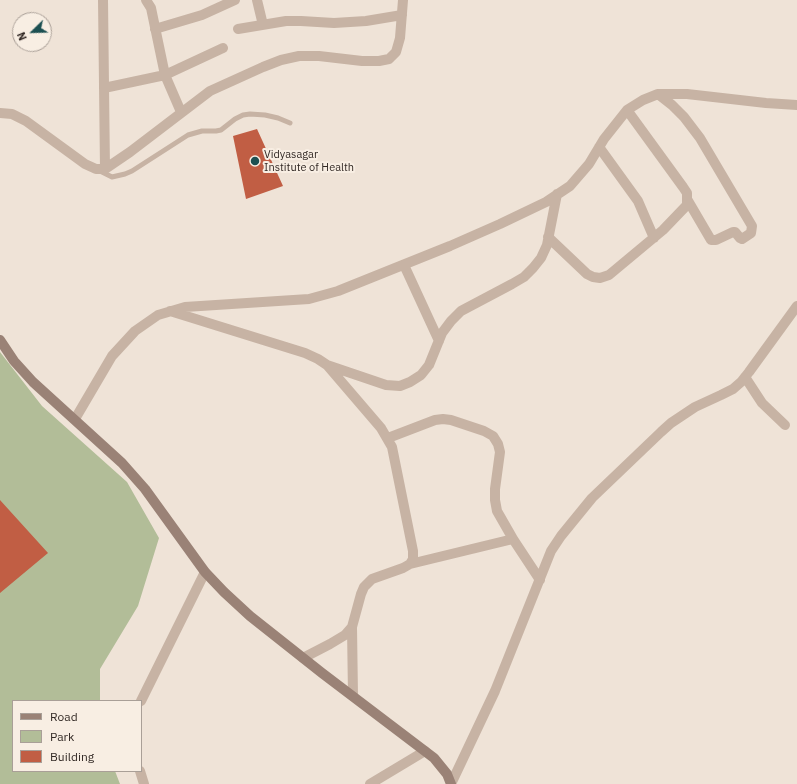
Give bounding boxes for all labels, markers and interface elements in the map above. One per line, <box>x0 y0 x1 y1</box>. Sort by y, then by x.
north arrow <box>12 12 52 52</box>
text: N <box>14 30 30 43</box>
place label: Vidyasagar Institute of Health <box>264 148 354 174</box>
marker: Vidyasagar Institute of Health <box>249 155 261 167</box>
legend <box>12 700 142 772</box>
text: Road <box>50 709 78 724</box>
text: Park <box>50 729 74 744</box>
text: Building <box>50 749 94 764</box>

